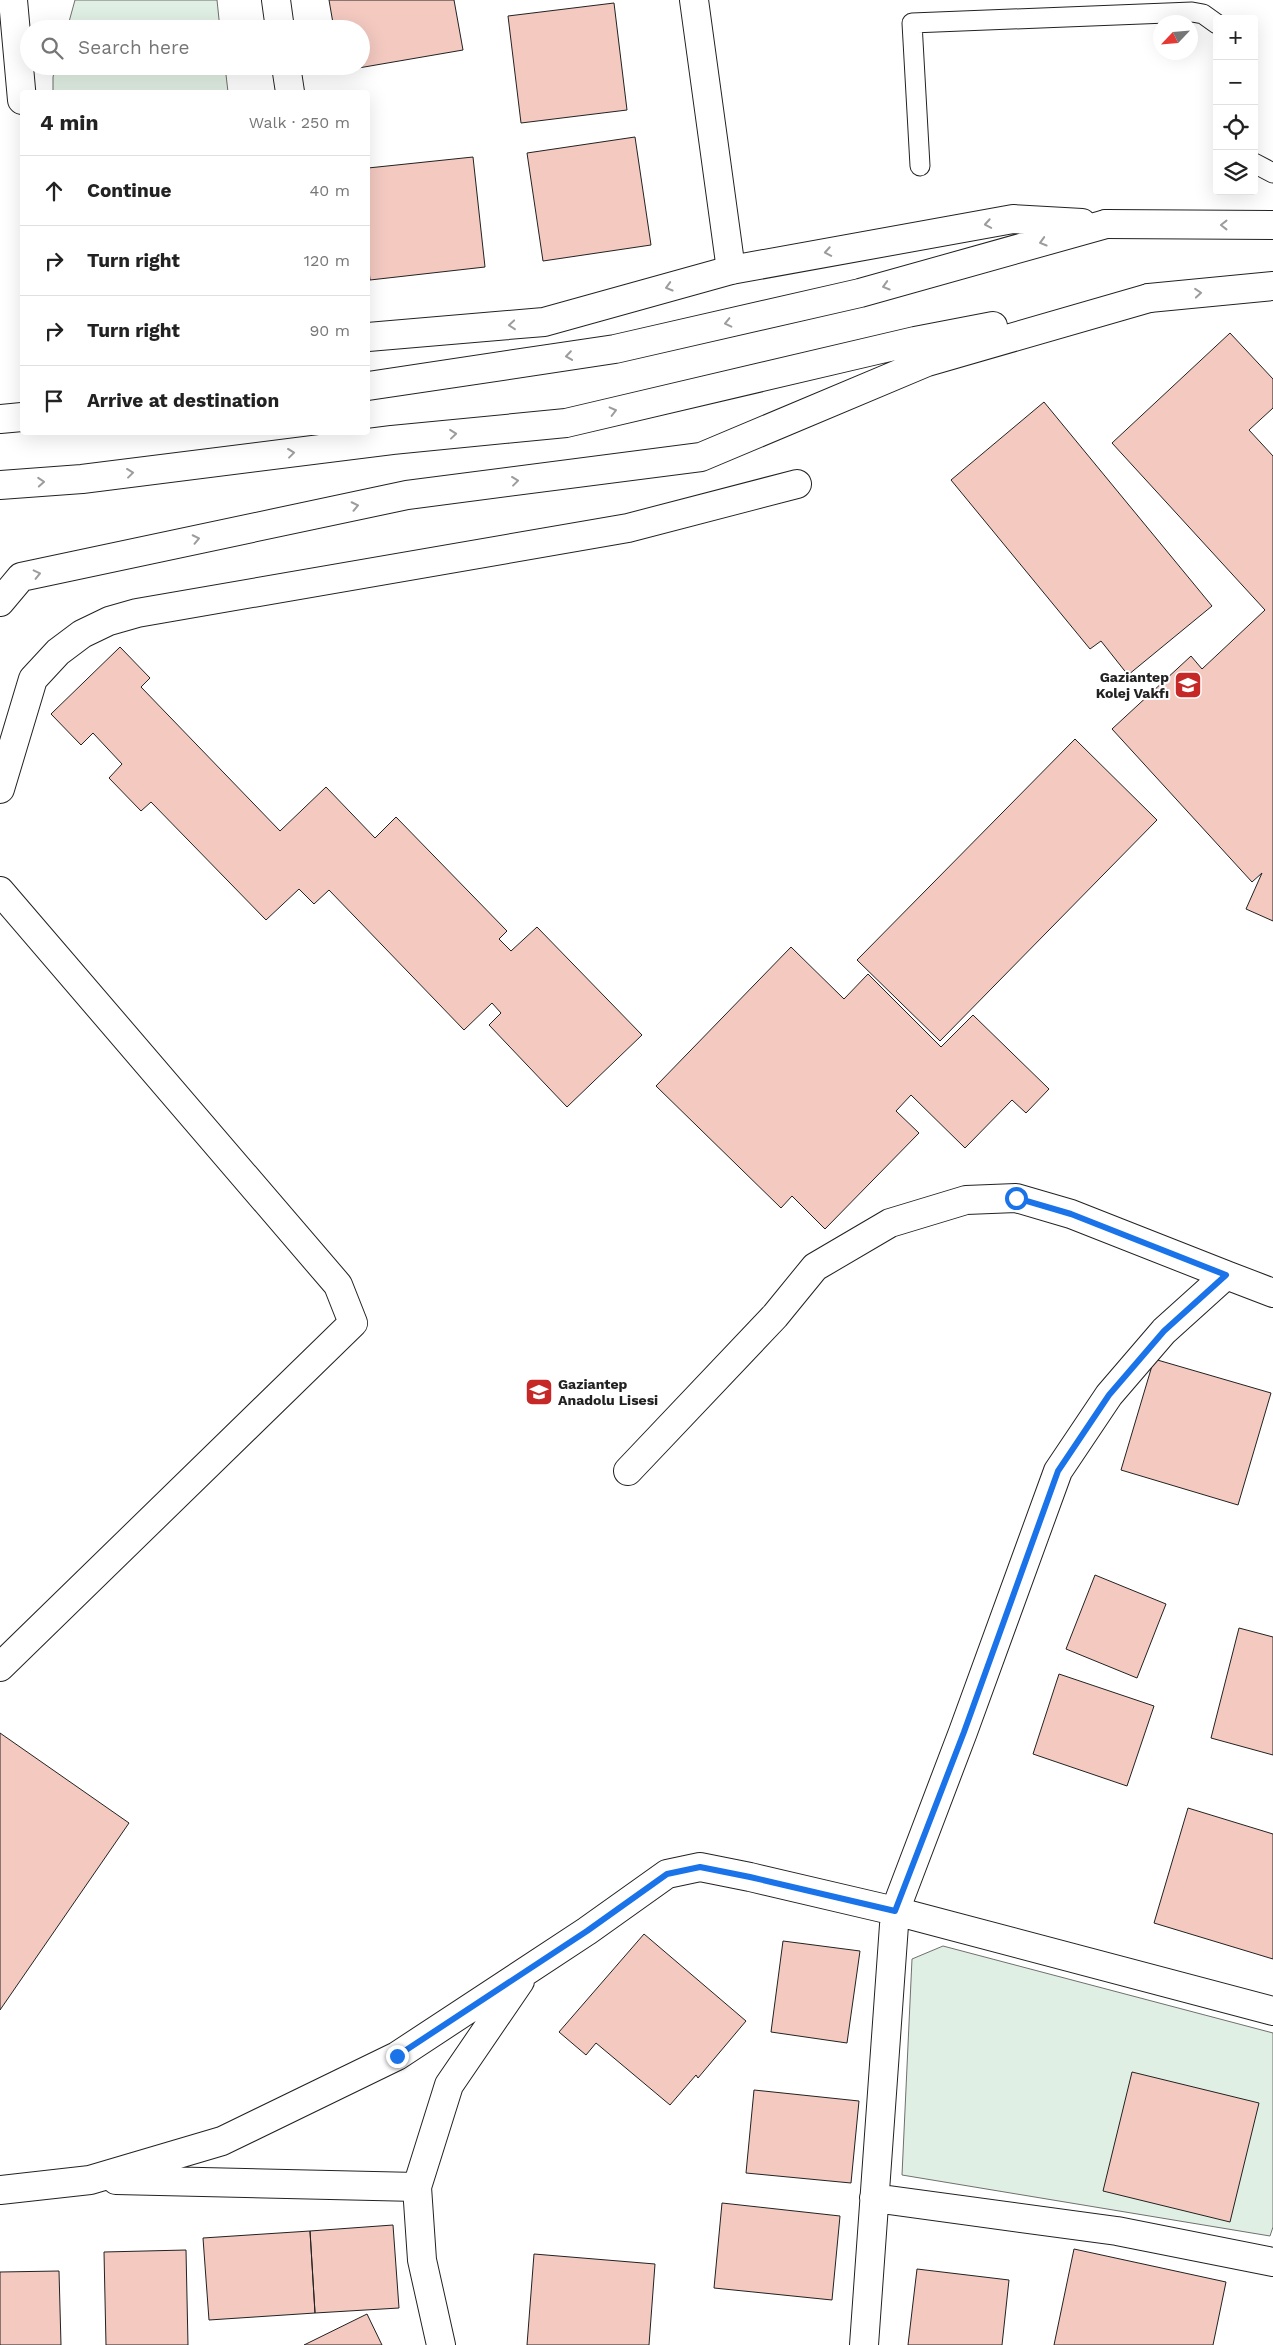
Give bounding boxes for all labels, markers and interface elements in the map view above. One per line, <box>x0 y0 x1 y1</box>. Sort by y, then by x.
north arrow <box>1153 15 1198 60</box>
map controls <box>1213 15 1258 195</box>
button: + <box>1213 15 1258 60</box>
search box <box>20 20 370 75</box>
icon: search <box>38 34 66 62</box>
text: Search here <box>78 36 189 59</box>
button: − <box>1213 60 1258 105</box>
button: locate <box>1213 105 1258 150</box>
text: 4 min <box>40 110 98 135</box>
text: Walk · 250 m <box>249 113 350 132</box>
button: layers <box>1213 150 1258 195</box>
icon: ahead <box>40 177 68 205</box>
text: Continue <box>87 179 171 202</box>
text: 40 m <box>310 181 350 200</box>
one-way arrow <box>984 218 992 228</box>
one-way arrow <box>1220 220 1228 230</box>
one-way arrow <box>1039 236 1047 246</box>
icon: right <box>40 247 68 275</box>
one-way arrow <box>824 247 832 257</box>
text: Turn right <box>87 249 180 272</box>
text: 120 m <box>304 251 350 270</box>
one-way arrow <box>883 280 891 290</box>
one-way arrow <box>665 281 674 292</box>
one-way arrow <box>1194 288 1202 299</box>
icon: right <box>40 317 68 345</box>
one-way arrow <box>724 317 733 328</box>
text: Turn right <box>87 319 180 342</box>
one-way arrow <box>508 319 516 330</box>
text: 90 m <box>309 321 350 340</box>
one-way arrow <box>565 350 573 361</box>
icon: arrive <box>40 387 68 415</box>
text: Arrive at destination <box>87 389 279 412</box>
one-way arrow <box>609 406 618 417</box>
one-way arrow <box>449 429 457 440</box>
one-way arrow <box>287 448 296 458</box>
one-way arrow <box>126 468 134 479</box>
one-way arrow <box>37 476 45 487</box>
one-way arrow <box>512 476 520 487</box>
one-way arrow <box>351 501 359 512</box>
one-way arrow <box>191 535 200 545</box>
one-way arrow <box>33 569 42 580</box>
place label: Gaziantep Kolej Vakfı <box>1096 669 1169 701</box>
school or university icon: Gaziantep Kolej Vakfı <box>1173 670 1203 700</box>
route start <box>1005 1187 1028 1210</box>
place label: Gaziantep Anadolu Lisesi <box>558 1376 658 1408</box>
school or university icon: Gaziantep Anadolu Lisesi <box>524 1377 554 1407</box>
route end <box>386 2045 409 2068</box>

